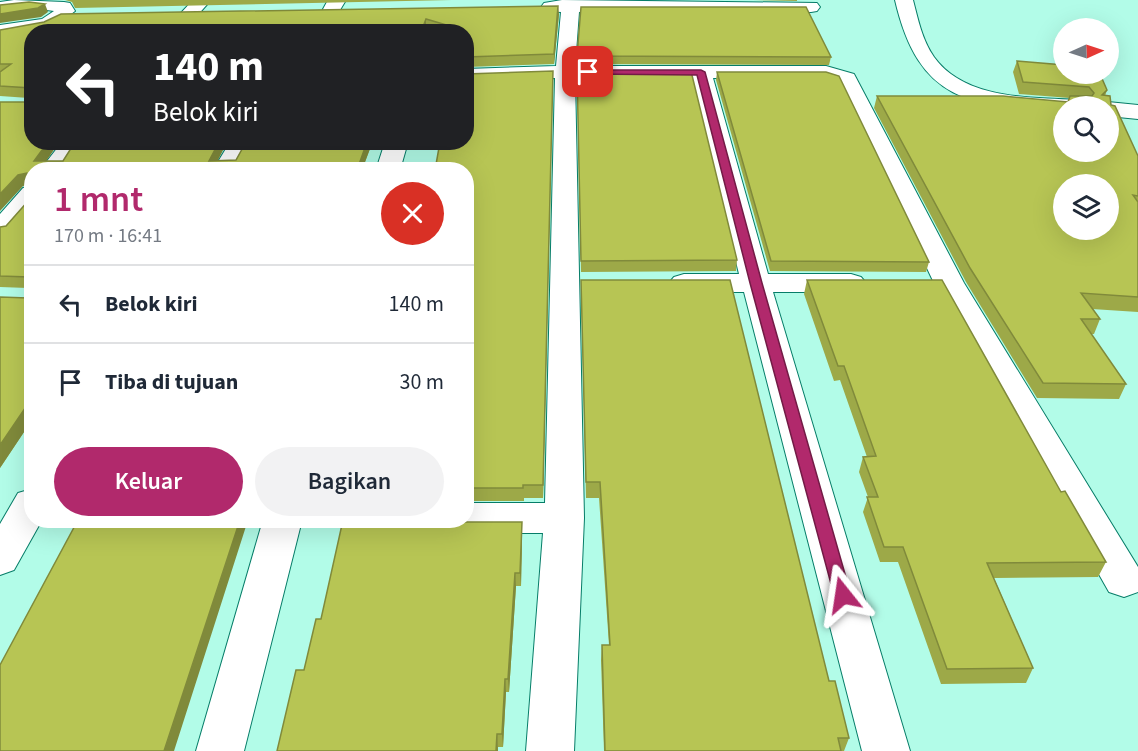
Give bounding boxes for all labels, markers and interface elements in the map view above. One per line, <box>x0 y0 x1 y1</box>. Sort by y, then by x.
north arrow <box>1053 18 1119 84</box>
map controls <box>1053 18 1119 240</box>
text: 140 m <box>153 37 264 97</box>
pin <box>562 46 613 97</box>
icon: left <box>54 48 132 126</box>
icon: arrive <box>571 55 604 88</box>
text: Belok kiri <box>153 93 259 132</box>
button: search <box>1053 96 1119 162</box>
text: 1 mnt <box>54 174 143 225</box>
button: layers <box>1053 174 1119 240</box>
button: close <box>381 182 444 245</box>
text: 170 m · 16:41 <box>54 222 162 250</box>
icon: left <box>54 288 87 321</box>
text: Belok kiri <box>105 288 198 320</box>
text: 140 m <box>389 288 444 320</box>
icon: arrive <box>54 366 87 399</box>
text: Tiba di tujuan <box>105 366 238 398</box>
text: 30 m <box>399 366 444 398</box>
button: Keluar <box>54 447 243 516</box>
button: Bagikan <box>255 447 444 516</box>
position arrow <box>811 563 875 627</box>

